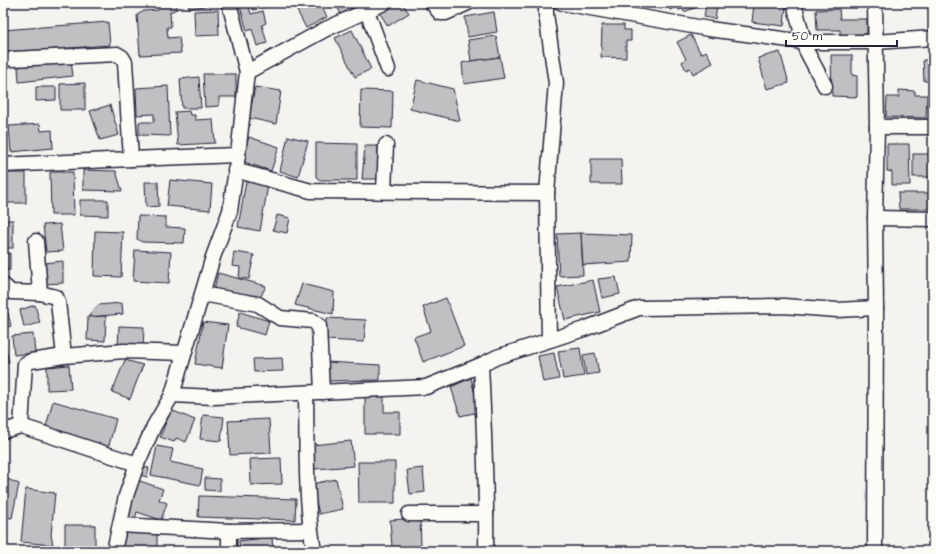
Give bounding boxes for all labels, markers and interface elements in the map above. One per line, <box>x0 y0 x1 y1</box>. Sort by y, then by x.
scale bar <box>786 22 897 48</box>
text: 50 m <box>792 28 823 45</box>

